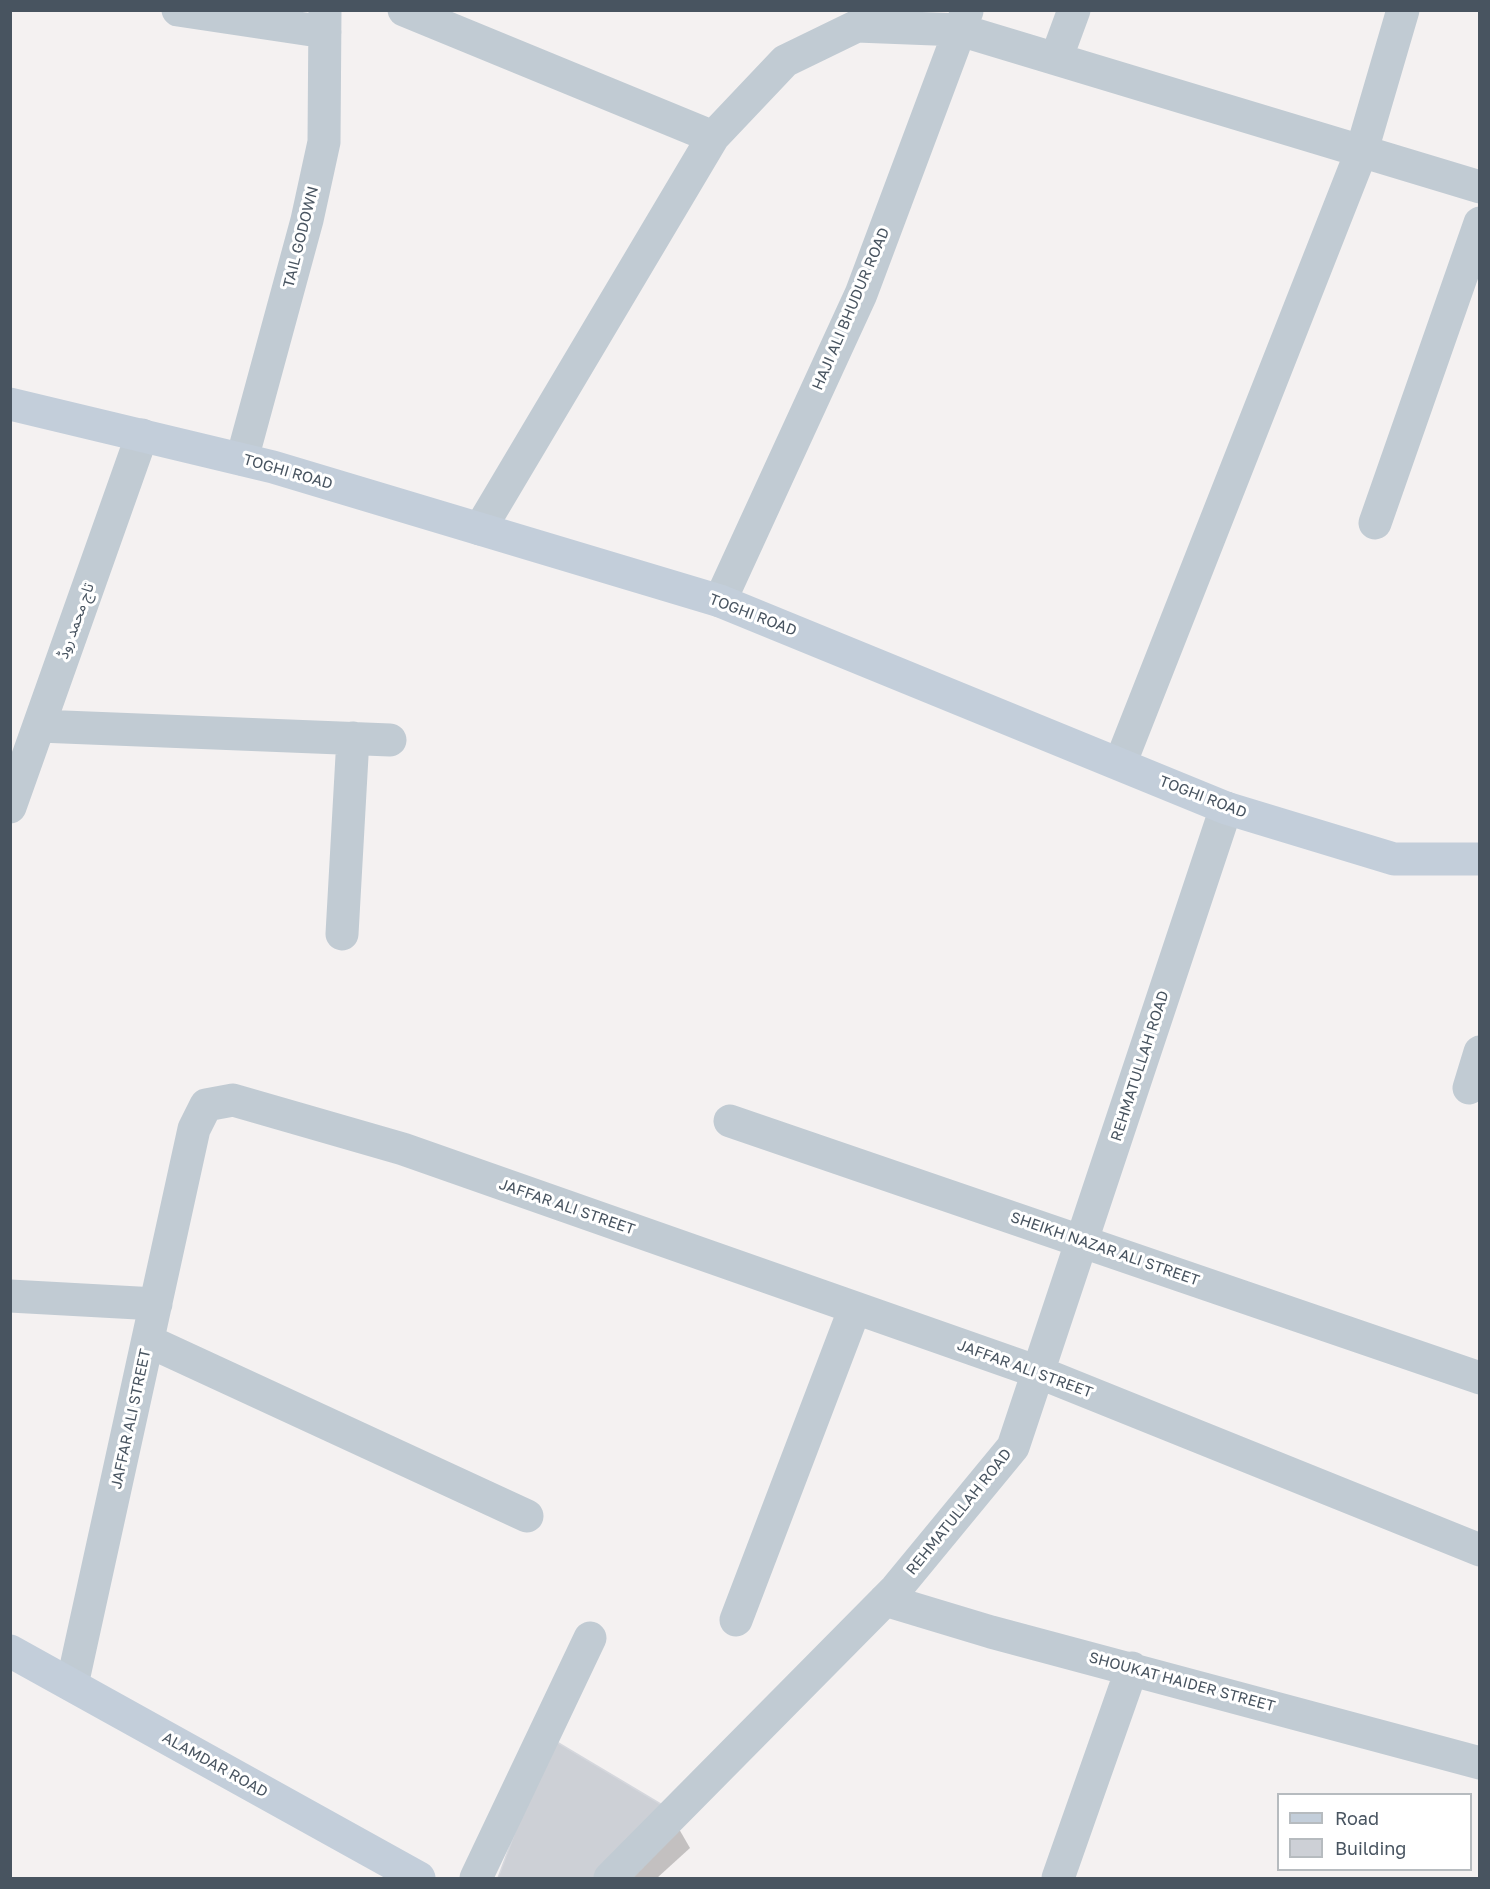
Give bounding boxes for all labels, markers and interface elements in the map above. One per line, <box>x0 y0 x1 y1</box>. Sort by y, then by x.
street label: TAIL GODOWN <box>280 184 322 290</box>
street label: HAJI ALI BHUDUR ROAD <box>809 225 893 393</box>
street label: TOGHI ROAD <box>241 451 335 493</box>
street label: تاج محمد روڈ <box>54 581 98 661</box>
street label: TOGHI ROAD <box>707 590 799 640</box>
street label: TOGHI ROAD <box>1157 772 1249 822</box>
street label: REHMATULLAH ROAD <box>1107 989 1173 1143</box>
street label: JAFFAR ALI STREET <box>497 1175 637 1239</box>
street label: SHEIKH NAZAR ALI STREET <box>1008 1208 1202 1290</box>
street label: JAFFAR ALI STREET <box>955 1336 1095 1402</box>
street label: JAFFAR ALI STREET <box>107 1347 155 1491</box>
street label: REHMATULLAH ROAD <box>903 1445 1015 1579</box>
street label: SHOUKAT HAIDER STREET <box>1087 1648 1277 1716</box>
street label: ALAMDAR ROAD <box>159 1729 271 1801</box>
legend <box>1277 1793 1472 1871</box>
text: Road <box>1335 1807 1379 1829</box>
text: Building <box>1335 1837 1406 1859</box>

